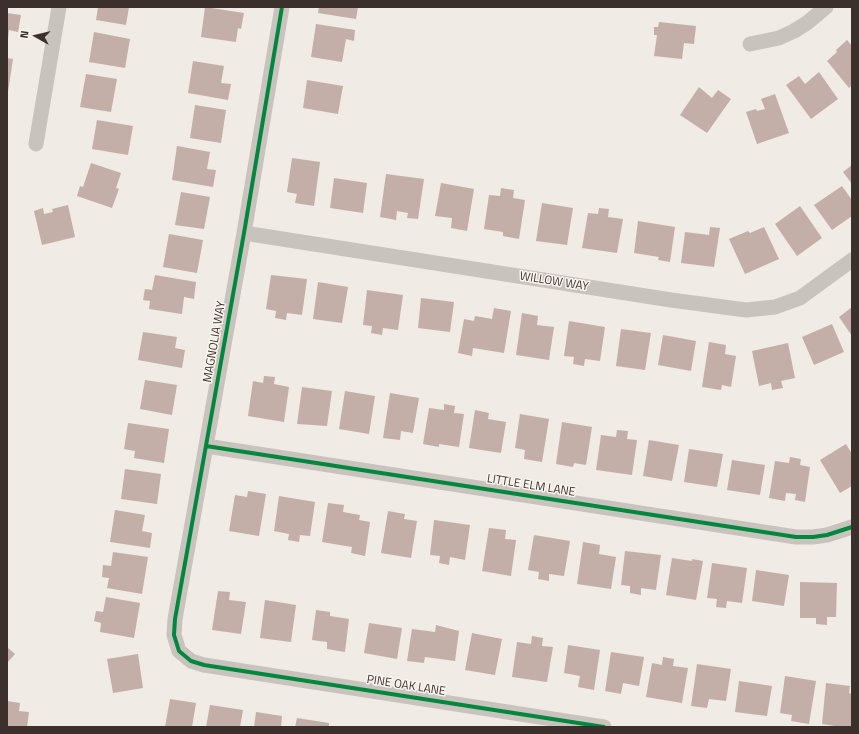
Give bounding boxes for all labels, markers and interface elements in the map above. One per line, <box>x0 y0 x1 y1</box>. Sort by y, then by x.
north arrow <box>16 16 56 56</box>
text: N <box>16 29 33 39</box>
street label: WILLOW WAY <box>519 269 589 295</box>
street label: MAGNOLIA WAY <box>201 300 229 384</box>
street label: LITTLE ELM LANE <box>486 472 576 500</box>
street label: PINE OAK LANE <box>366 673 446 699</box>

